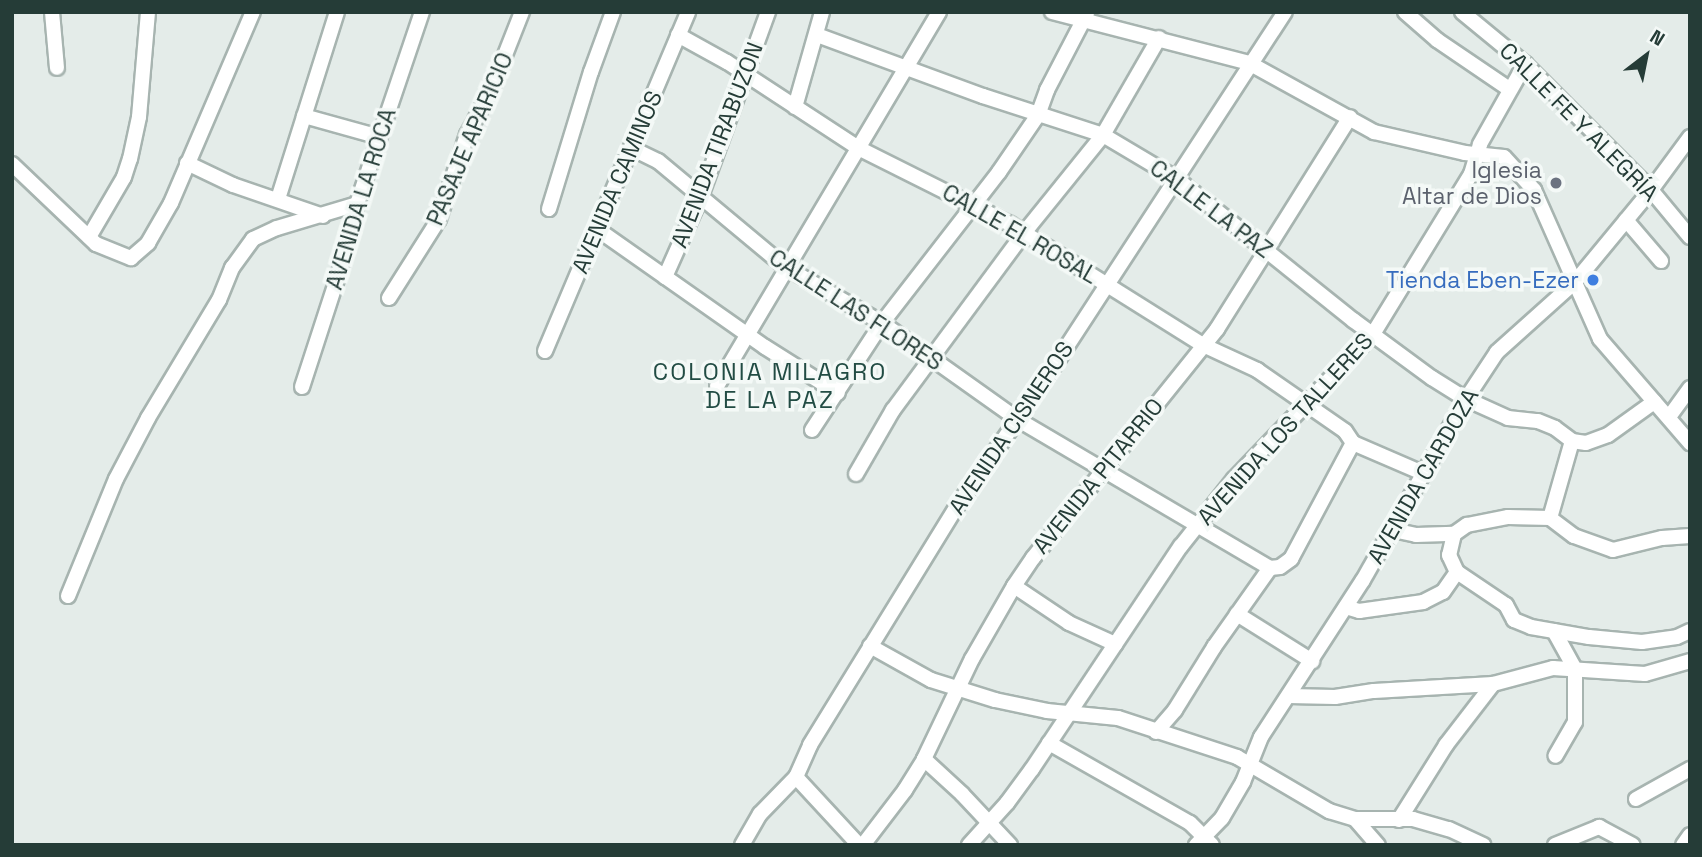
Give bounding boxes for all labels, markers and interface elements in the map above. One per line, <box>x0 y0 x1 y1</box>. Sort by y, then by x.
north arrow <box>1611 21 1681 91</box>
text: N <box>1645 24 1669 52</box>
street label: CALLE FE Y ALEGRÍA <box>1494 37 1664 207</box>
street label: AVENIDA TIRABUZON <box>665 38 769 252</box>
street label: PASAJE APARICIO <box>421 48 519 230</box>
street label: AVENIDA CAMINOS <box>566 86 668 278</box>
street label: AVENIDA LA ROCA <box>320 105 402 293</box>
street label: CALLE LA PAZ <box>1144 154 1278 264</box>
place label: Iglesia Altar de Dios <box>1402 156 1542 210</box>
marker: Iglesia Altar de Dios <box>1548 175 1564 191</box>
street label: CALLE EL ROSAL <box>937 178 1103 290</box>
street label: CALLE LAS FLORES <box>764 244 948 376</box>
place label: Tienda Eben-Ezer <box>1386 266 1579 294</box>
marker: Tienda Eben-Ezer <box>1585 272 1601 288</box>
street label: AVENIDA LOS TALLERES <box>1191 327 1379 531</box>
street label: AVENIDA CISNEROS <box>943 336 1079 520</box>
district label: COLONIA MILAGRO DE LA PAZ <box>654 358 886 414</box>
street label: AVENIDA CARDOZA <box>1361 383 1485 569</box>
street label: AVENIDA PITARRIO <box>1027 393 1169 559</box>

